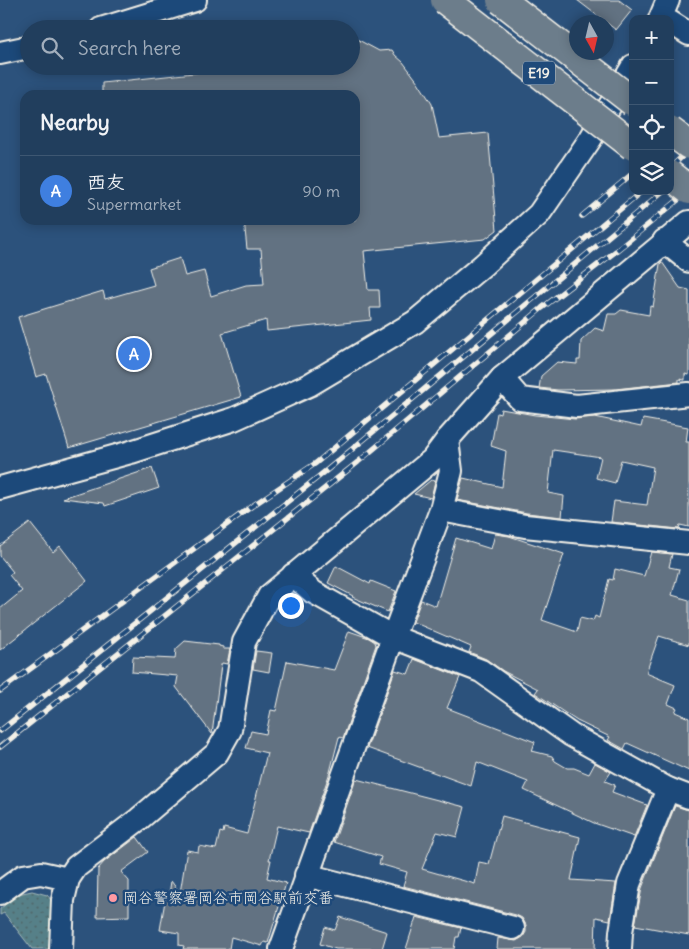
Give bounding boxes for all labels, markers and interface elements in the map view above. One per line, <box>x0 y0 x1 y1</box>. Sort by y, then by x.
north arrow <box>569 15 614 60</box>
map controls <box>629 15 674 195</box>
button: + <box>629 15 674 60</box>
search box <box>20 20 360 75</box>
icon: search <box>38 34 66 62</box>
text: Search here <box>78 36 181 60</box>
button: − <box>629 60 674 105</box>
road number: E19 <box>523 62 555 84</box>
button: locate <box>629 105 674 150</box>
text: Nearby <box>40 109 110 136</box>
button: layers <box>629 150 674 195</box>
text: 西友 <box>87 170 125 194</box>
text: A <box>51 181 61 201</box>
text: 90 m <box>302 181 340 201</box>
text: Supermarket <box>87 194 181 214</box>
pin: A <box>118 335 150 373</box>
your location <box>278 593 304 619</box>
place label: 岡谷警察署岡谷市岡谷駅前交番 <box>123 888 333 907</box>
marker: 岡谷警察署岡谷市岡谷駅前交番 <box>107 892 119 904</box>

